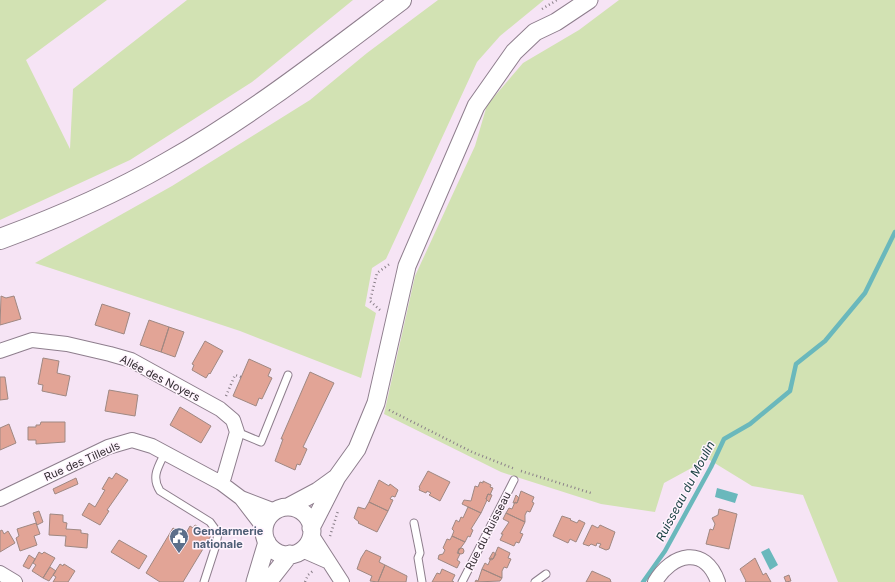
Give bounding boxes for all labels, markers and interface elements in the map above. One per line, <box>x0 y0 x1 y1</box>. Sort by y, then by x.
street label: Allée des Noyers <box>118 352 202 404</box>
street label: Rue des Tilleuls <box>42 438 122 484</box>
water label: Ruisseau du Moulin <box>652 438 718 544</box>
street label: Rue du Ruisseau <box>462 489 514 573</box>
place label: Gendarmerie nationale <box>193 524 264 551</box>
public building icon: Gendarmerie nationale <box>168 526 190 554</box>

